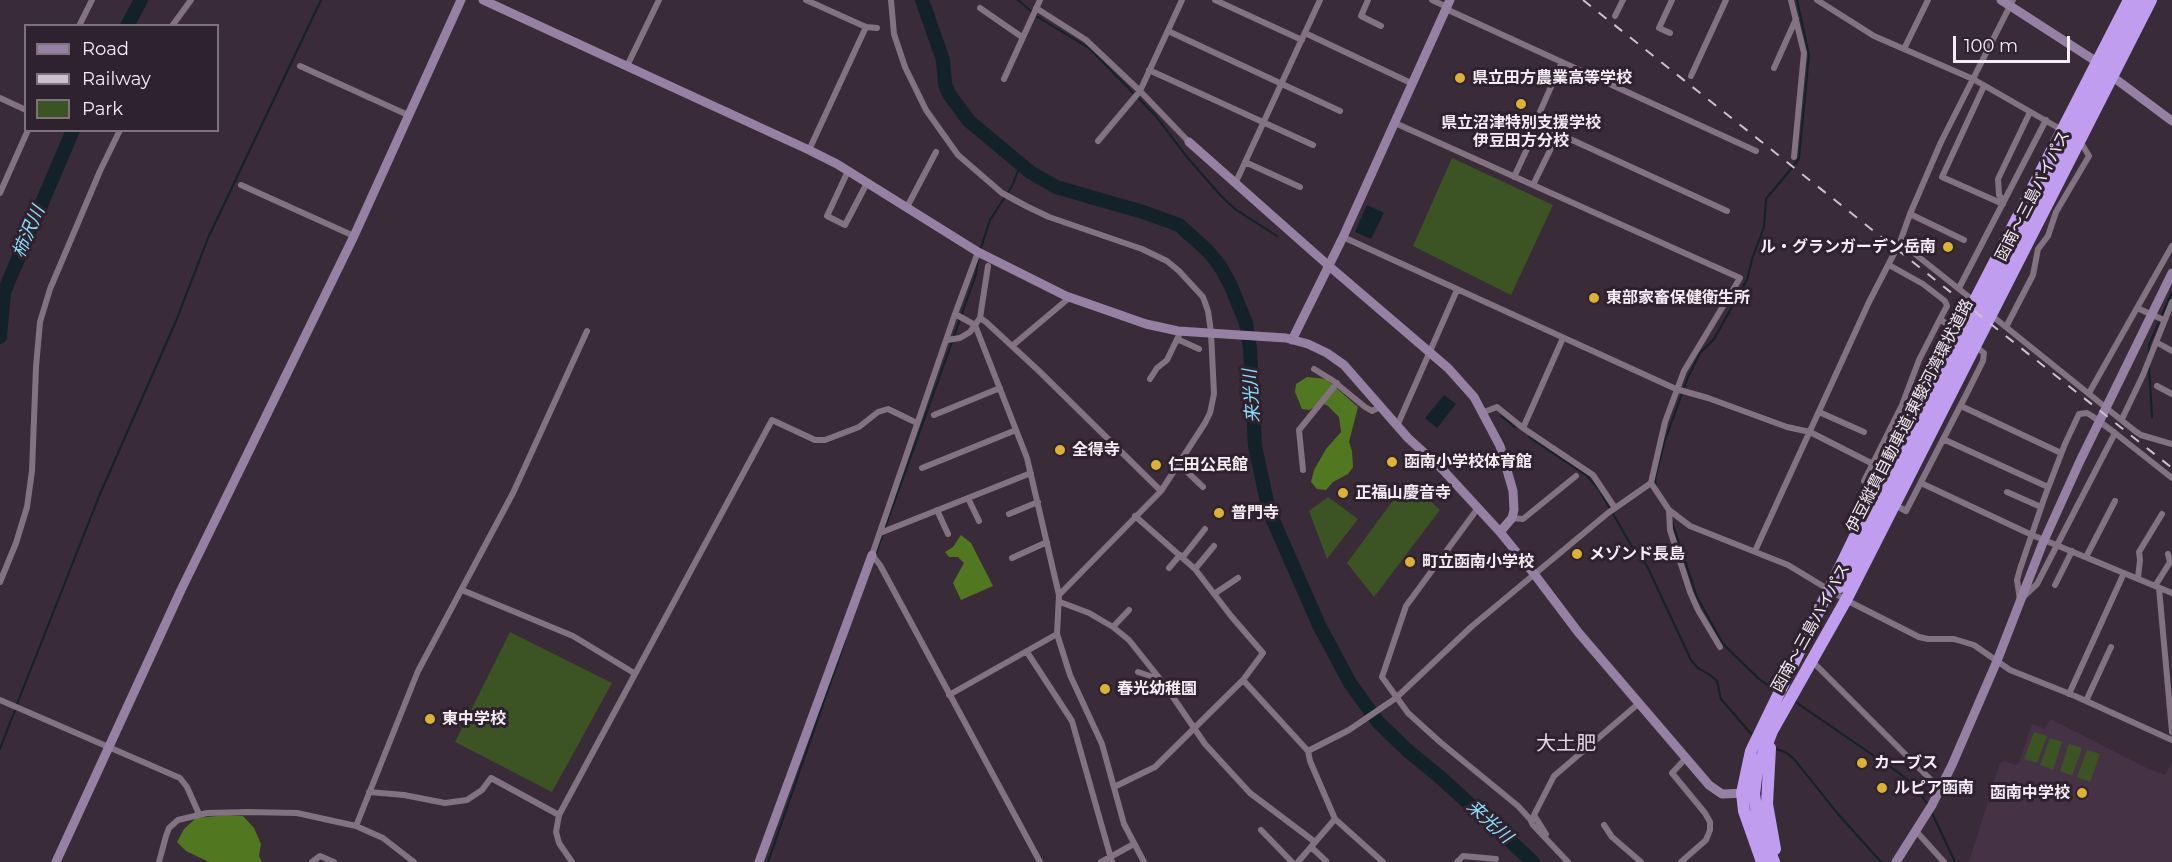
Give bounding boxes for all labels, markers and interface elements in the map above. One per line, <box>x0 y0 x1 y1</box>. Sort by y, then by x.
legend <box>24 24 219 132</box>
scale bar <box>1956 24 2073 62</box>
text: 100 m <box>1964 35 2018 57</box>
text: Road <box>82 38 129 60</box>
text: Railway <box>82 68 151 90</box>
place label: 県立田方農業高等学校 <box>1472 68 1632 88</box>
marker: 県立田方農業高等学校 <box>1453 71 1467 85</box>
marker: 県立沼津特別支援学校 伊豆田方分校 <box>1514 97 1528 111</box>
text: Park <box>82 98 123 120</box>
place label: 県立沼津特別支援学校 伊豆田方分校 <box>1441 113 1601 151</box>
street label: 函南～三島バイパス <box>1992 127 2074 265</box>
water label: 柿沢川 <box>9 203 49 261</box>
place label: ル・グランガーデン岳南 <box>1760 237 1936 257</box>
marker: ル・グランガーデン岳南 <box>1941 240 1955 254</box>
place label: 東部家畜保健衛生所 <box>1606 288 1750 308</box>
marker: 東部家畜保健衛生所 <box>1587 291 1601 305</box>
street label: 伊豆縦貫自動車道;東駿河湾環状道路 <box>1843 296 1977 536</box>
water label: 来光川 <box>1239 368 1265 424</box>
place label: 全得寺 <box>1072 440 1120 460</box>
marker: 全得寺 <box>1053 443 1067 457</box>
place label: 函南小学校体育館 <box>1404 452 1532 472</box>
place label: 仁田公民館 <box>1168 455 1248 475</box>
marker: 函南小学校体育館 <box>1385 455 1399 469</box>
marker: 仁田公民館 <box>1149 458 1163 472</box>
place label: 正福山慶音寺 <box>1355 483 1451 503</box>
marker: 正福山慶音寺 <box>1336 486 1350 500</box>
place label: 普門寺 <box>1231 503 1279 523</box>
marker: 普門寺 <box>1212 506 1226 520</box>
place label: メゾンド長島 <box>1589 544 1685 564</box>
marker: メゾンド長島 <box>1570 547 1584 561</box>
place label: 町立函南小学校 <box>1422 552 1534 572</box>
marker: 町立函南小学校 <box>1403 555 1417 569</box>
street label: 函南～三島バイパス <box>1768 560 1854 696</box>
place label: 春光幼稚園 <box>1117 679 1197 699</box>
marker: 春光幼稚園 <box>1098 682 1112 696</box>
place label: 東中学校 <box>442 709 506 729</box>
marker: 東中学校 <box>423 712 437 726</box>
district label: 大土肥 <box>1536 732 1596 756</box>
place label: カーブス <box>1874 753 1938 773</box>
marker: カーブス <box>1855 756 1869 770</box>
place label: ルピア函南 <box>1894 778 1974 798</box>
marker: ルピア函南 <box>1875 781 1889 795</box>
place label: 函南中学校 <box>1990 783 2070 803</box>
marker: 函南中学校 <box>2075 786 2089 800</box>
water label: 来光川 <box>1462 796 1516 848</box>

